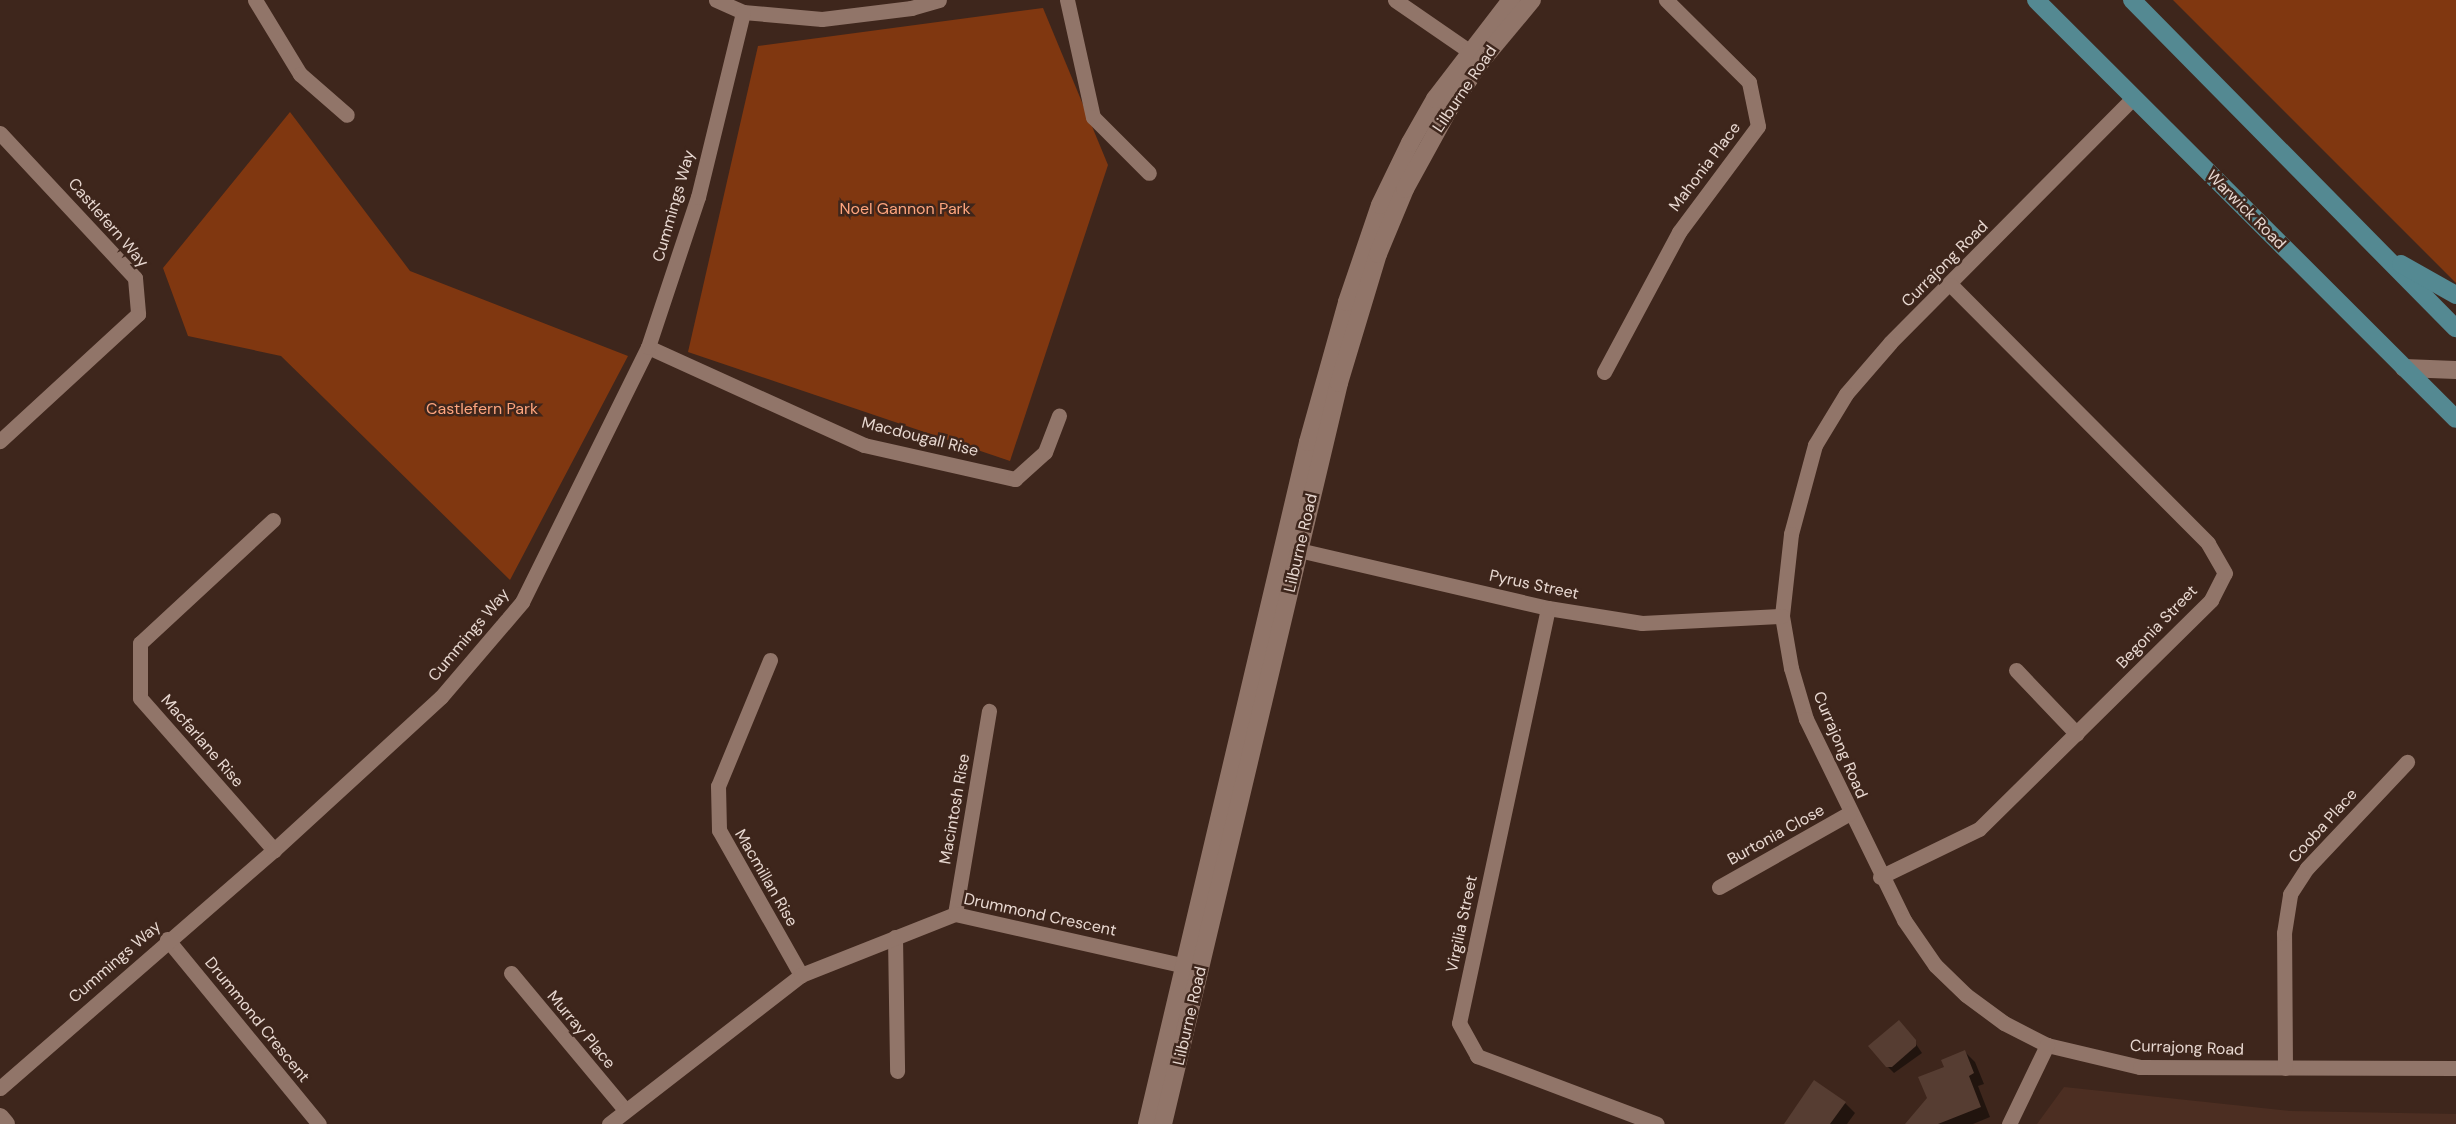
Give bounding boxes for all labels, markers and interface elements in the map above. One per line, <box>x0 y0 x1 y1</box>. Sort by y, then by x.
street label: Lilburne Road <box>1429 42 1501 136</box>
street label: Mahonia Place <box>1665 119 1745 215</box>
street label: Cummings Way <box>649 148 699 264</box>
street label: Warwick Road <box>2202 166 2290 254</box>
street label: Castlefern Way <box>64 174 152 272</box>
park label: Noel Gannon Park <box>839 199 971 219</box>
street label: Currajong Road <box>1898 217 1992 311</box>
park label: Castlefern Park <box>426 399 538 419</box>
street label: Macdougall Rise <box>860 413 980 461</box>
street label: Lilburne Road <box>1280 492 1322 594</box>
street label: Pyrus Street <box>1488 566 1580 604</box>
street label: Begonia Street <box>2113 581 2201 673</box>
street label: Cummings Way <box>425 585 513 685</box>
street label: Currajong Road <box>1809 689 1871 801</box>
street label: Macfarlane Rise <box>157 691 247 791</box>
street label: Macintosh Rise <box>936 752 974 866</box>
street label: Cooba Place <box>2285 785 2361 867</box>
street label: Burtonia Close <box>1724 800 1828 870</box>
street label: Macmillan Rise <box>730 826 802 930</box>
street label: Virgilia Street <box>1442 874 1482 974</box>
street label: Drummond Crescent <box>962 889 1118 941</box>
street label: Cummings Way <box>65 917 165 1007</box>
street label: Drummond Crescent <box>201 954 313 1086</box>
street label: Lilburne Road <box>1169 965 1211 1067</box>
street label: Murray Place <box>543 987 619 1073</box>
street label: Currajong Road <box>2130 1036 2244 1060</box>

